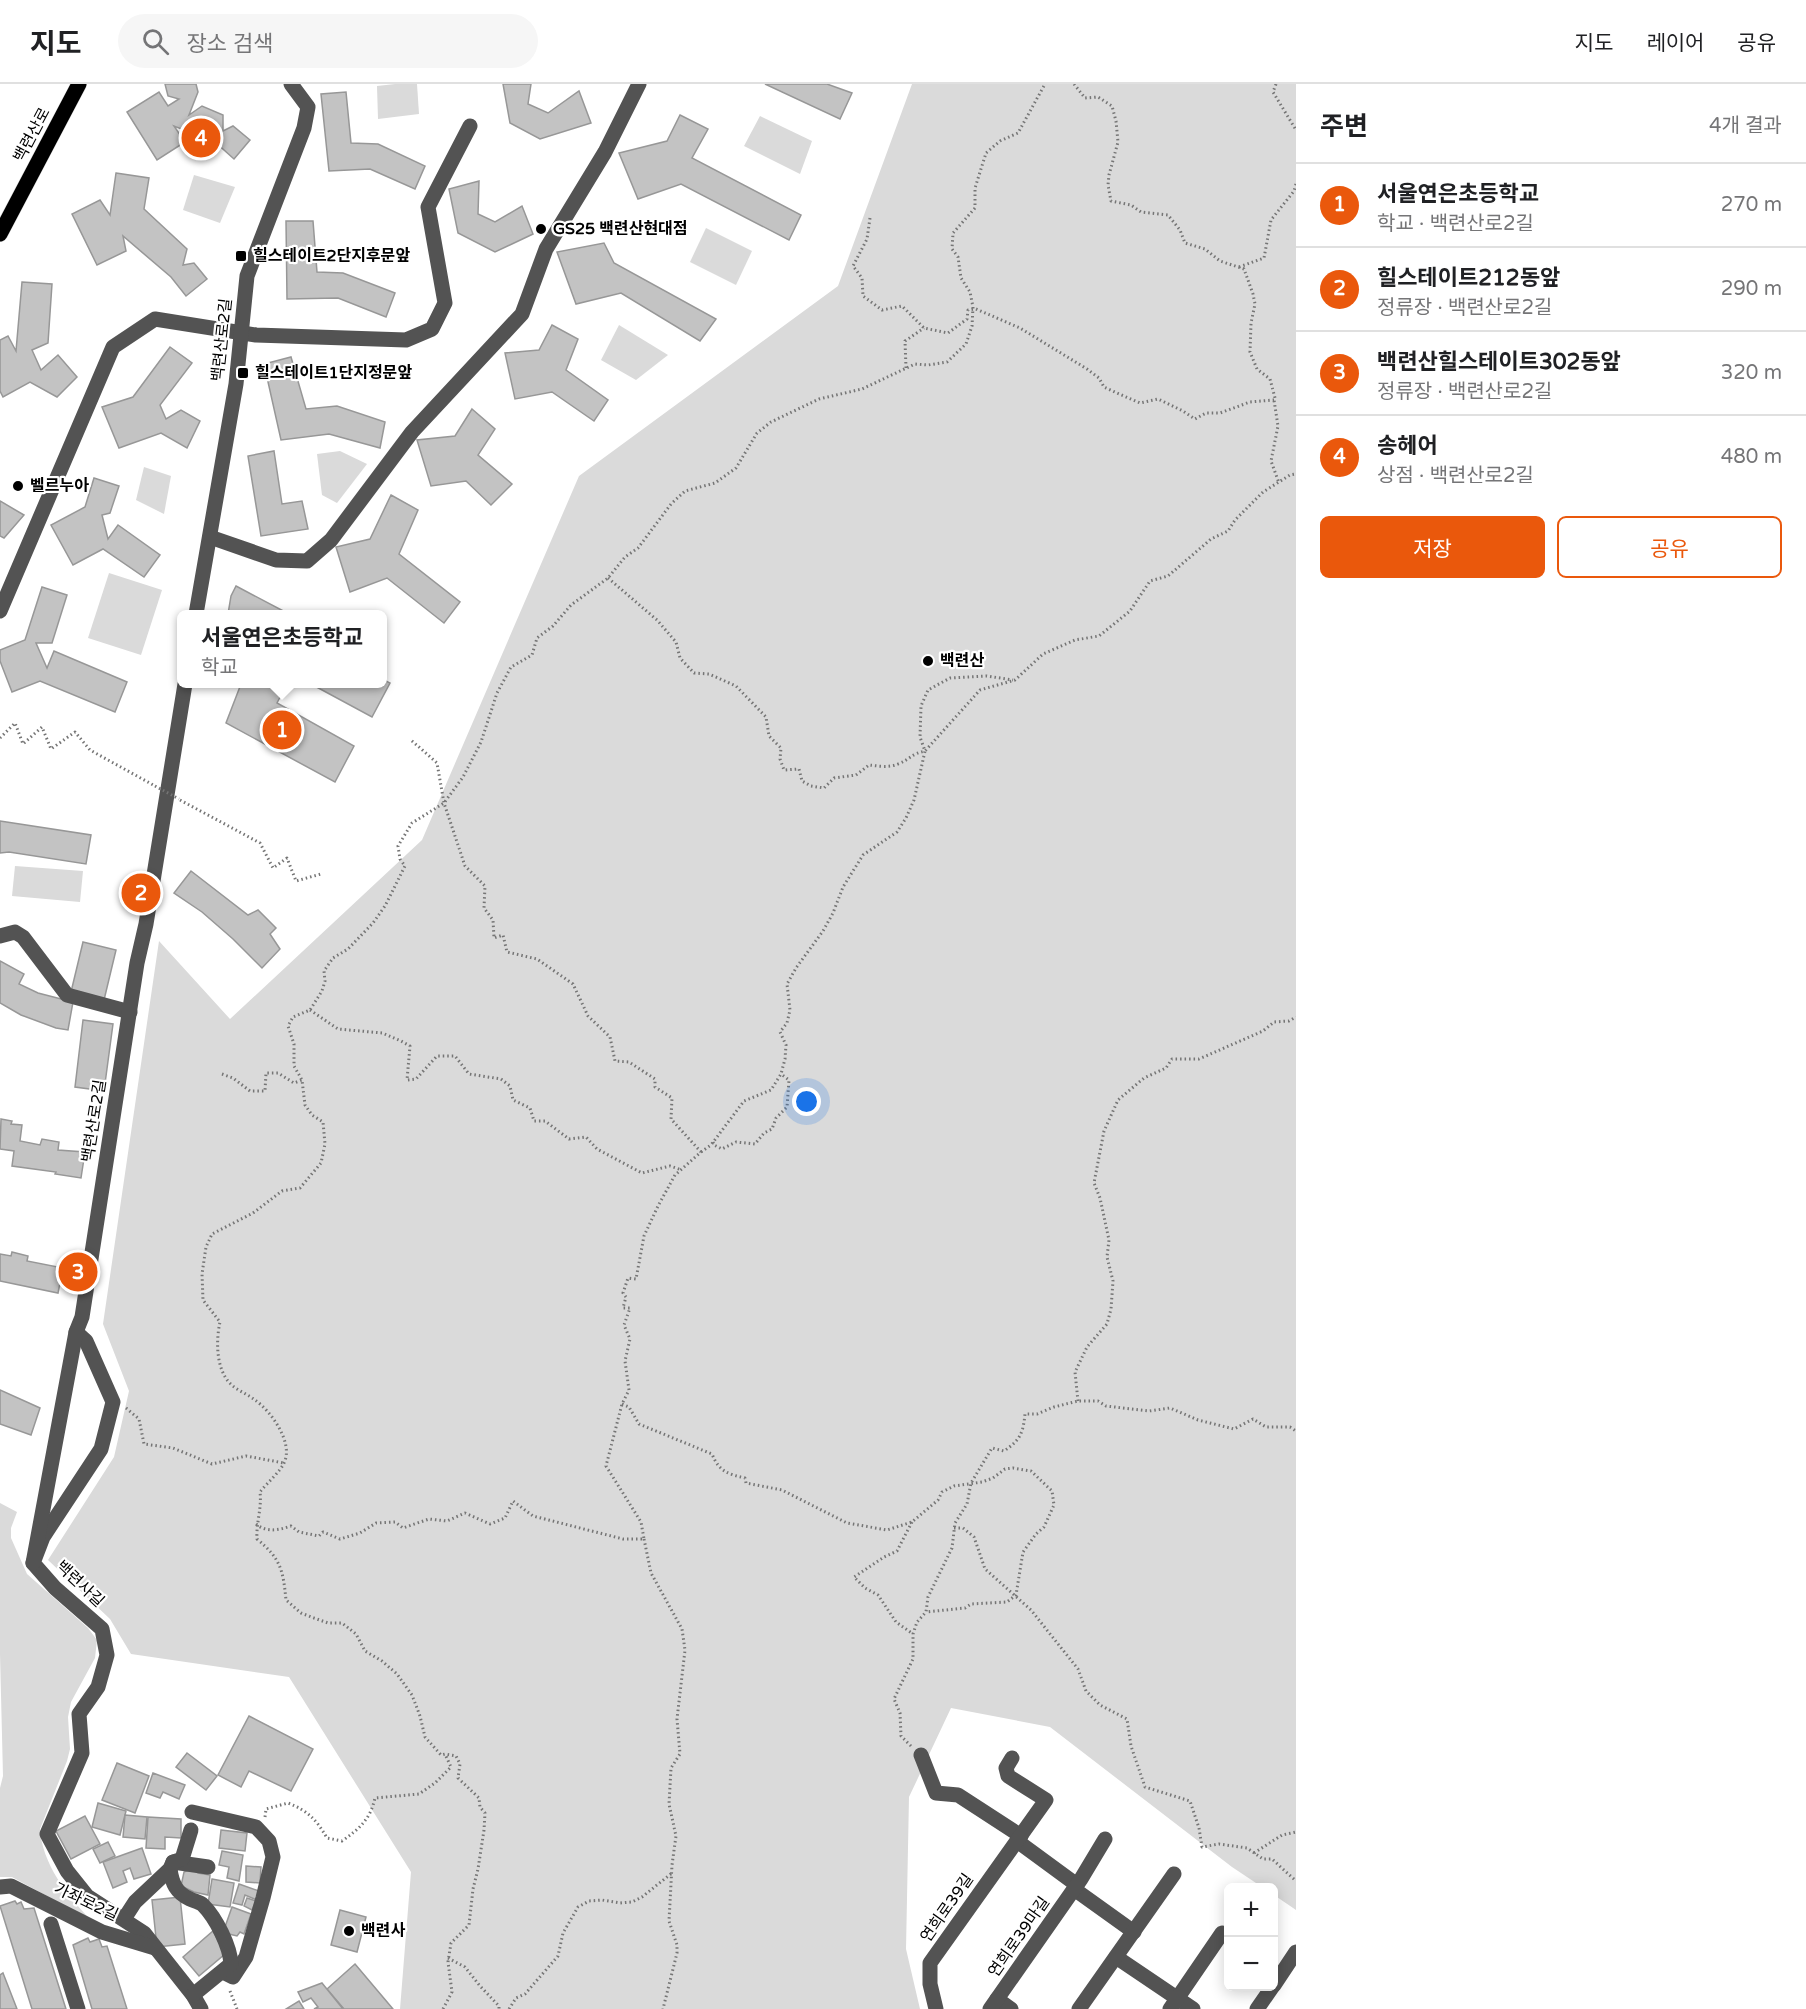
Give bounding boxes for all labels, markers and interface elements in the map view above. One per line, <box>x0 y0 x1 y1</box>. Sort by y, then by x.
search box <box>118 14 538 68</box>
icon: search <box>139 25 172 58</box>
text: 지도 <box>30 27 82 61</box>
text: 장소 검색 <box>187 31 273 57</box>
text: 지도 <box>1575 31 1613 56</box>
text: 레이어 <box>1646 31 1704 56</box>
text: 공유 <box>1737 31 1776 56</box>
street label: 백련산로 <box>9 104 55 166</box>
text: 주변 <box>1320 111 1368 142</box>
text: 4개 결과 <box>1709 114 1782 138</box>
pin: 4 <box>182 116 220 160</box>
text: 서울연은초등학교 <box>1377 181 1539 207</box>
text: 1 <box>1333 193 1346 217</box>
text: 270 m <box>1721 193 1782 217</box>
text: 학교 · 백련산로2길 <box>1377 212 1534 236</box>
place label: GS25 백련산현대점 <box>553 219 688 239</box>
marker: GS25 백련산현대점 <box>534 222 548 236</box>
place label: 힐스테이트2단지후문앞 <box>253 246 411 266</box>
marker: 힐스테이트2단지후문앞 <box>234 249 248 263</box>
text: 힐스테이트212동앞 <box>1377 265 1560 291</box>
text: 2 <box>1333 277 1346 301</box>
text: 290 m <box>1721 277 1782 301</box>
text: 정류장 · 백련산로2길 <box>1377 296 1552 320</box>
street label: 백련산로2길 <box>208 297 236 383</box>
text: 백련산힐스테이트302동앞 <box>1377 349 1621 375</box>
text: 3 <box>1333 361 1346 385</box>
text: 320 m <box>1721 361 1782 385</box>
place label: 힐스테이트1단지정문앞 <box>255 363 413 383</box>
marker: 힐스테이트1단지정문앞 <box>236 366 250 380</box>
text: 정류장 · 백련산로2길 <box>1377 380 1552 404</box>
text: 송헤어 <box>1377 433 1438 459</box>
text: 4 <box>1333 445 1346 469</box>
text: 480 m <box>1721 445 1782 469</box>
text: 상점 · 백련산로2길 <box>1377 464 1534 488</box>
place label: 벨르누아 <box>30 476 89 496</box>
marker: 벨르누아 <box>11 479 25 493</box>
button: 저장 <box>1320 516 1545 578</box>
button: 공유 <box>1557 516 1782 578</box>
popup <box>177 610 387 688</box>
text: 서울연은초등학교 <box>201 625 363 651</box>
place label: 백련산 <box>940 651 984 671</box>
marker: 백련산 <box>921 654 935 668</box>
text: 학교 <box>201 656 238 680</box>
pin: 1 <box>262 708 302 752</box>
pin: 2 <box>122 870 160 916</box>
street label: 백련산로2길 <box>78 1078 110 1164</box>
your location <box>792 1087 821 1116</box>
pin: 3 <box>58 1250 98 1294</box>
street label: 백련사길 <box>52 1557 108 1611</box>
street label: 연희로39길 <box>916 1870 978 1946</box>
street label: 가좌로2길 <box>51 1878 121 1926</box>
map controls <box>1224 1883 1278 1991</box>
button: + <box>1224 1883 1278 1937</box>
street label: 연희로39마길 <box>984 1893 1054 1981</box>
place label: 백련사 <box>361 1921 405 1941</box>
marker: 백련사 <box>342 1924 356 1938</box>
button: − <box>1224 1937 1278 1991</box>

